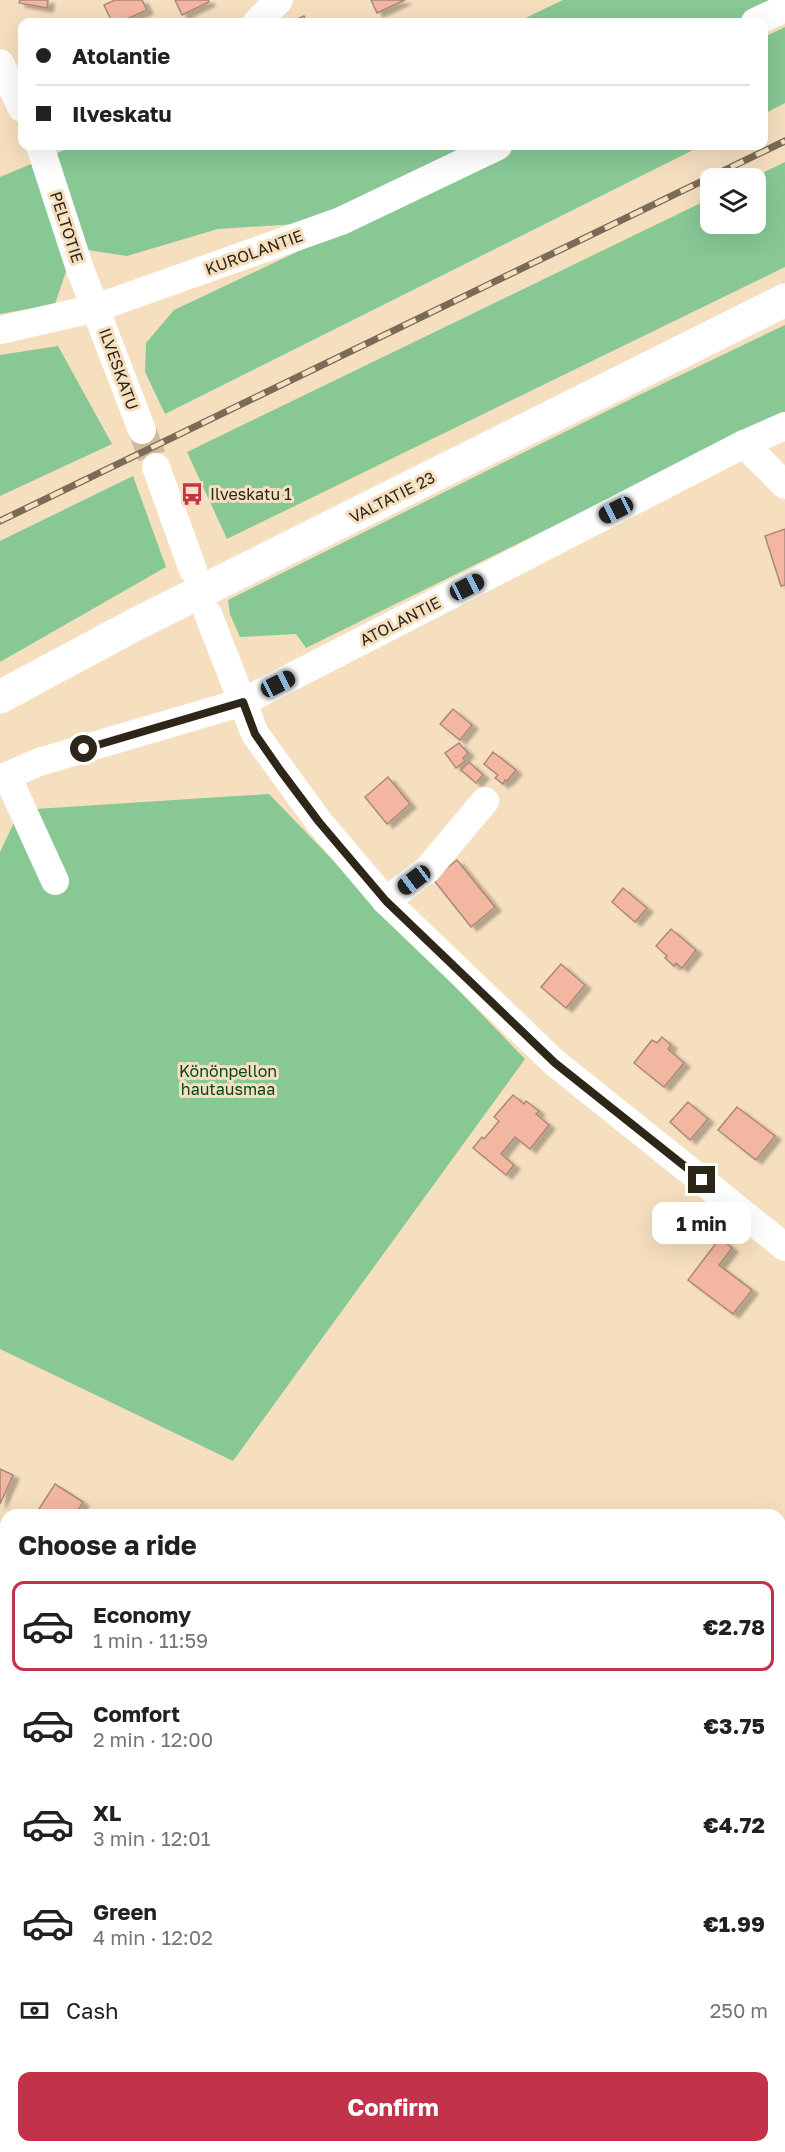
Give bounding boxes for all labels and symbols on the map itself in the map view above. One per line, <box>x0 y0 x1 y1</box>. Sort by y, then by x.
street label: PELTOTIE <box>46 189 88 265</box>
street label: KUROLANTIE <box>202 225 306 279</box>
street label: ILVESKATU <box>95 325 143 413</box>
street label: VALTATIE 23 <box>346 467 438 527</box>
bus stop icon: Ilveskatu 1 <box>179 481 205 507</box>
place label: Ilveskatu 1 <box>210 484 292 504</box>
car <box>596 494 636 526</box>
car <box>447 571 487 603</box>
street label: ATOLANTIE <box>356 592 444 650</box>
car <box>258 668 298 700</box>
route start <box>70 735 97 762</box>
car <box>394 862 434 898</box>
park label: Könönpellon hautausmaa <box>179 1061 277 1099</box>
route end <box>688 1166 715 1193</box>
callout: 1 min <box>652 1201 752 1243</box>

